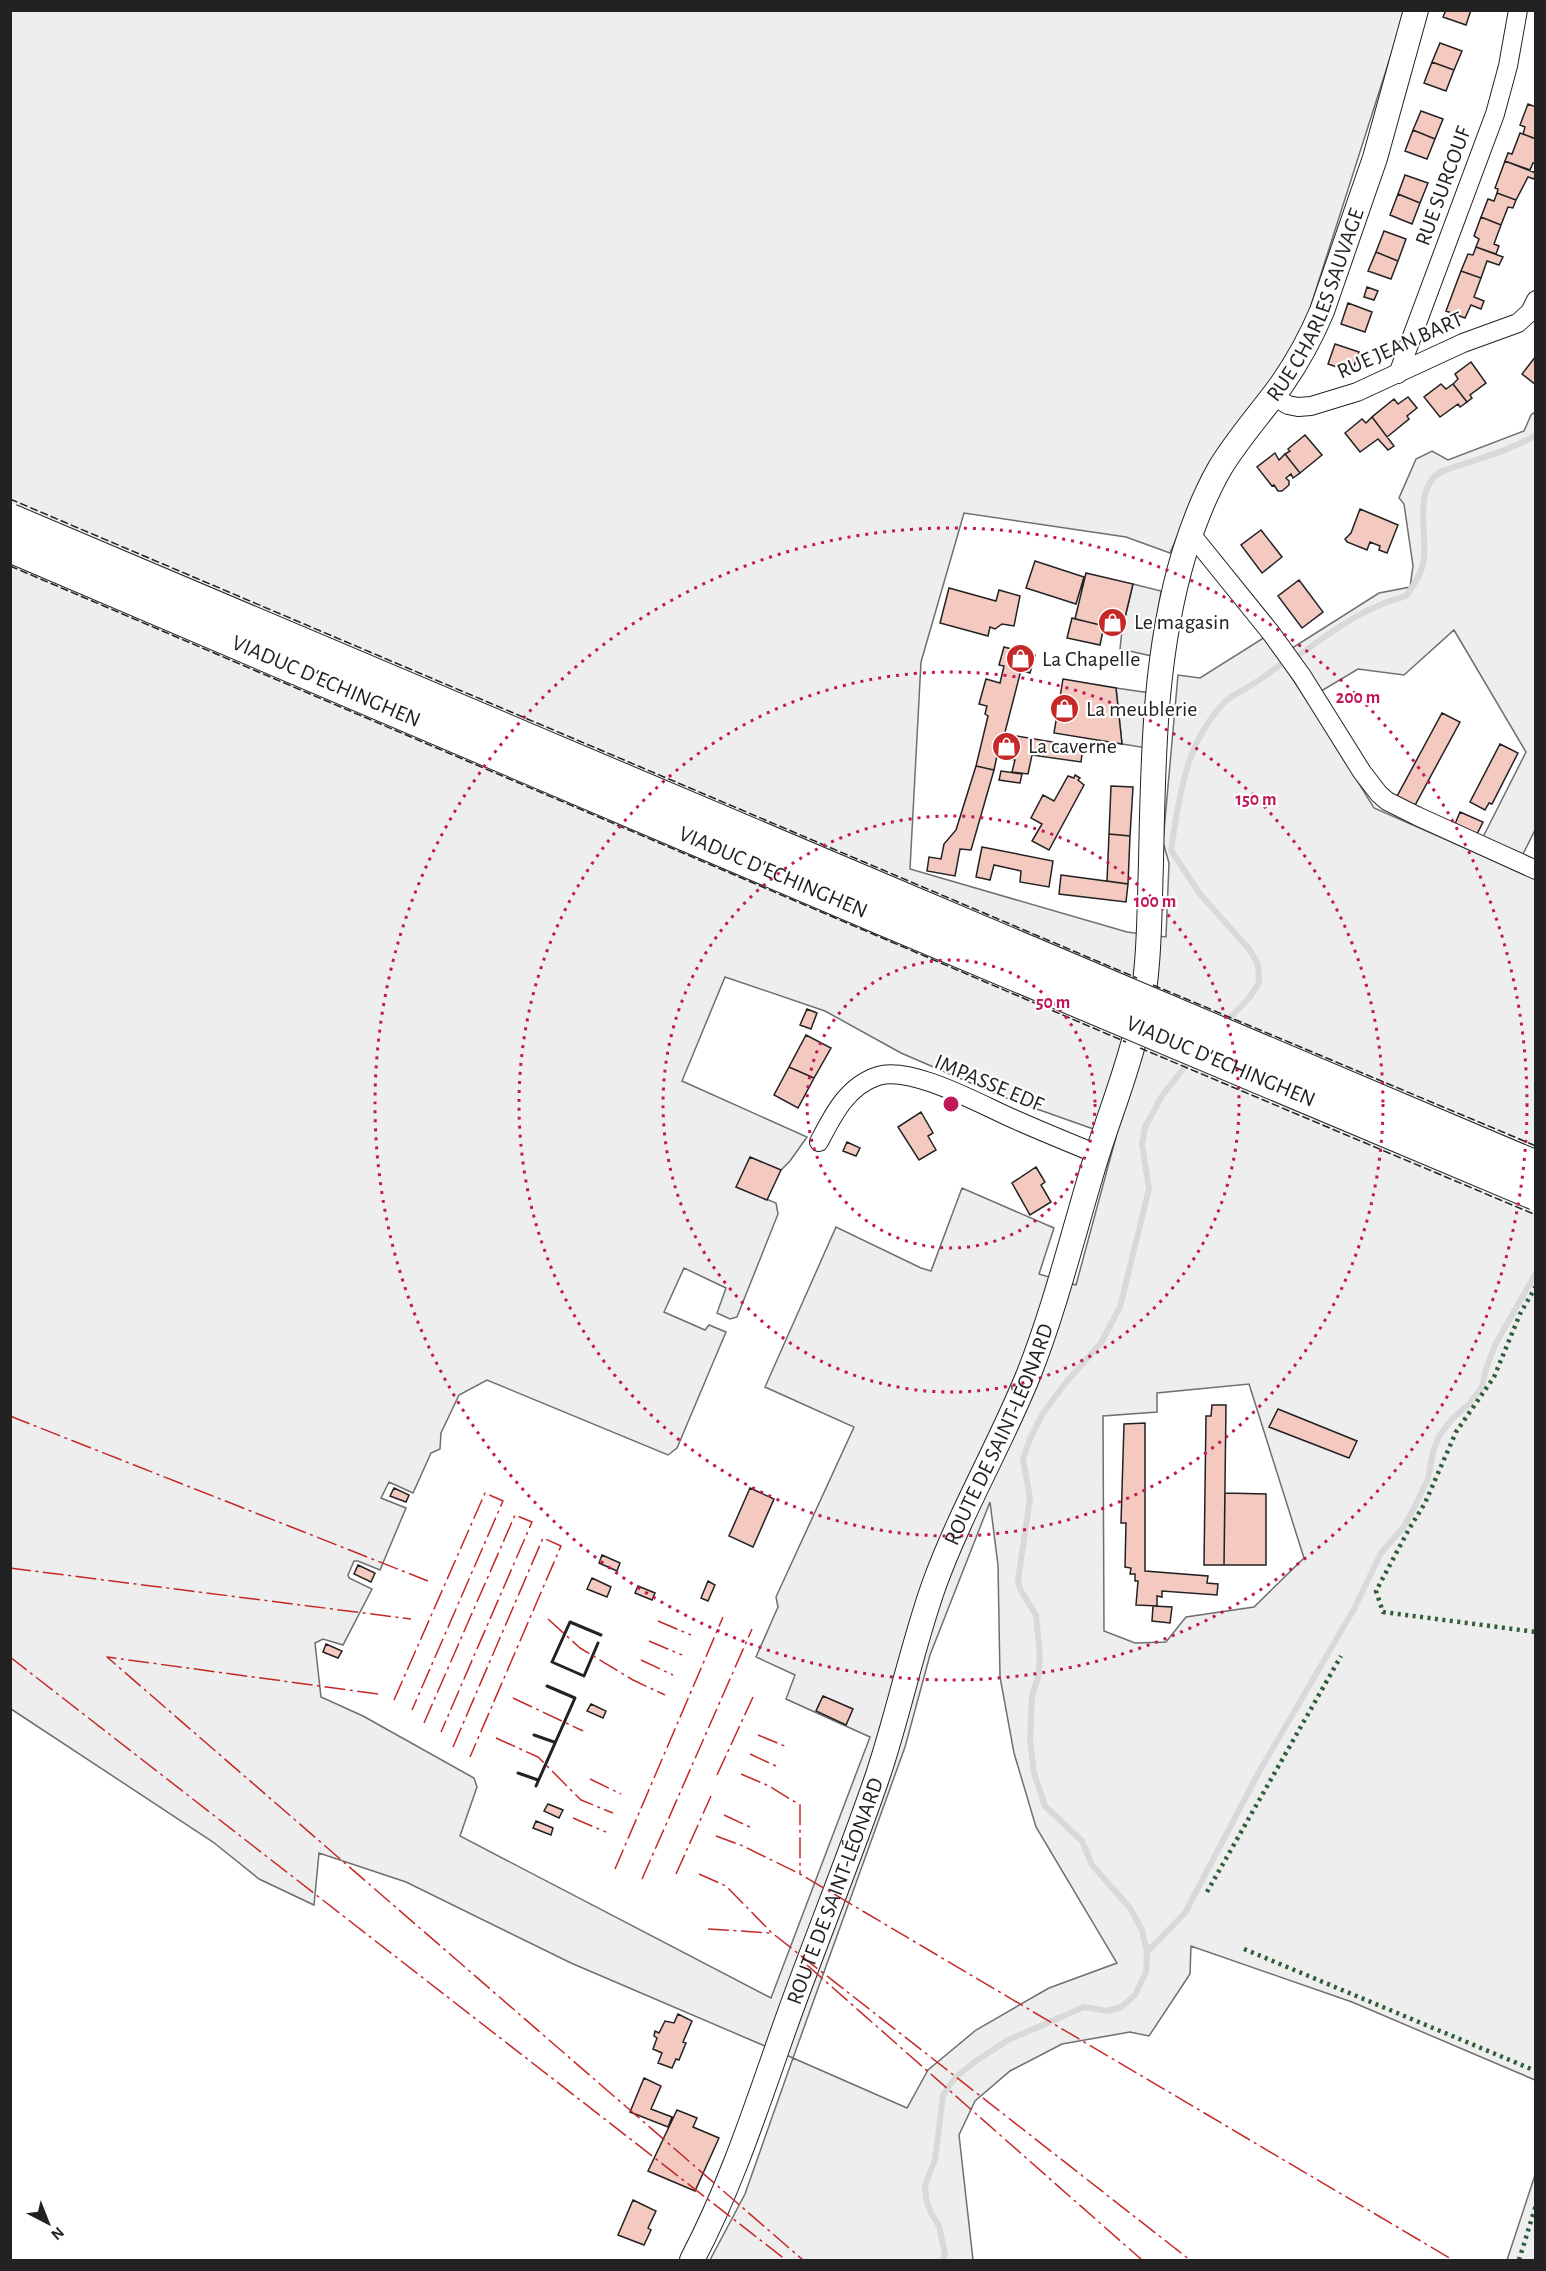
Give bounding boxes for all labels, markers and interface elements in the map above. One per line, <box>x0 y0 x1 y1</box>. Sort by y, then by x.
street label: RUE SURCOUF <box>1411 123 1475 248</box>
street label: RUE CHARLES SAUVAGE <box>1262 205 1368 405</box>
street label: RUE JEAN BART <box>1334 307 1466 383</box>
shop icon: Le magasin <box>1097 606 1129 638</box>
place label: Le magasin <box>1134 611 1230 633</box>
street label: VIADUC D'ECHINGHEN <box>229 631 424 731</box>
shop icon: La Chapelle <box>1005 643 1037 675</box>
place label: La Chapelle <box>1042 648 1140 670</box>
text: 200 m <box>1336 689 1380 707</box>
shop icon: La meublerie <box>1049 693 1081 725</box>
place label: La meublerie <box>1086 698 1197 720</box>
shop icon: La caverne <box>991 730 1023 762</box>
place label: La caverne <box>1028 735 1117 757</box>
text: 150 m <box>1236 791 1276 809</box>
street label: VIADUC D'ECHINGHEN <box>676 822 871 922</box>
text: 100 m <box>1134 893 1176 911</box>
text: 50 m <box>1036 994 1070 1012</box>
street label: VIADUC D'ECHINGHEN <box>1123 1012 1319 1111</box>
street label: IMPASSE EDF <box>931 1050 1047 1116</box>
centre of rings <box>941 1094 961 1114</box>
street label: ROUTE DE SAINT-LÉONARD <box>940 1321 1057 1548</box>
street label: ROUTE DE SAINT-LÉONARD <box>783 1775 887 2007</box>
north arrow <box>18 2193 78 2253</box>
text: N <box>48 2224 67 2243</box>

